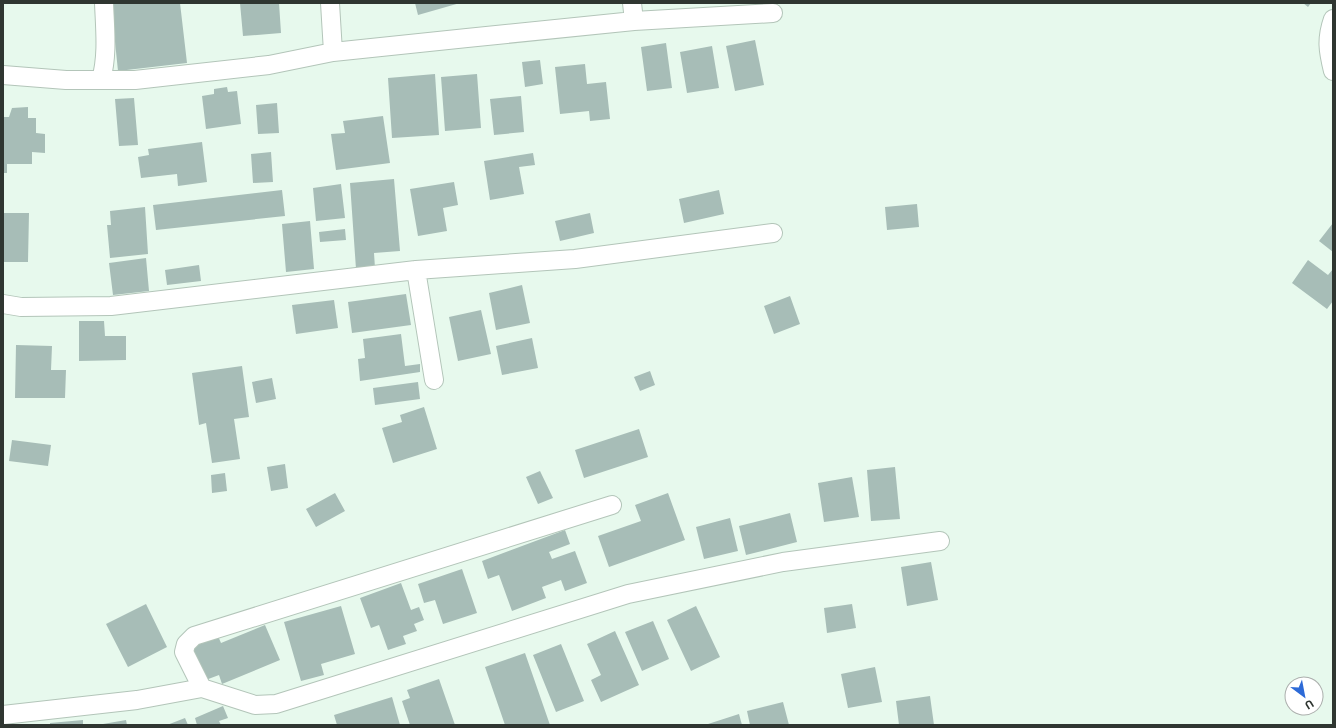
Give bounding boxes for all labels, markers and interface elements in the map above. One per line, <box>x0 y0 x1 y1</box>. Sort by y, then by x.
north arrow <box>1284 676 1324 716</box>
text: U <box>1302 696 1317 713</box>

